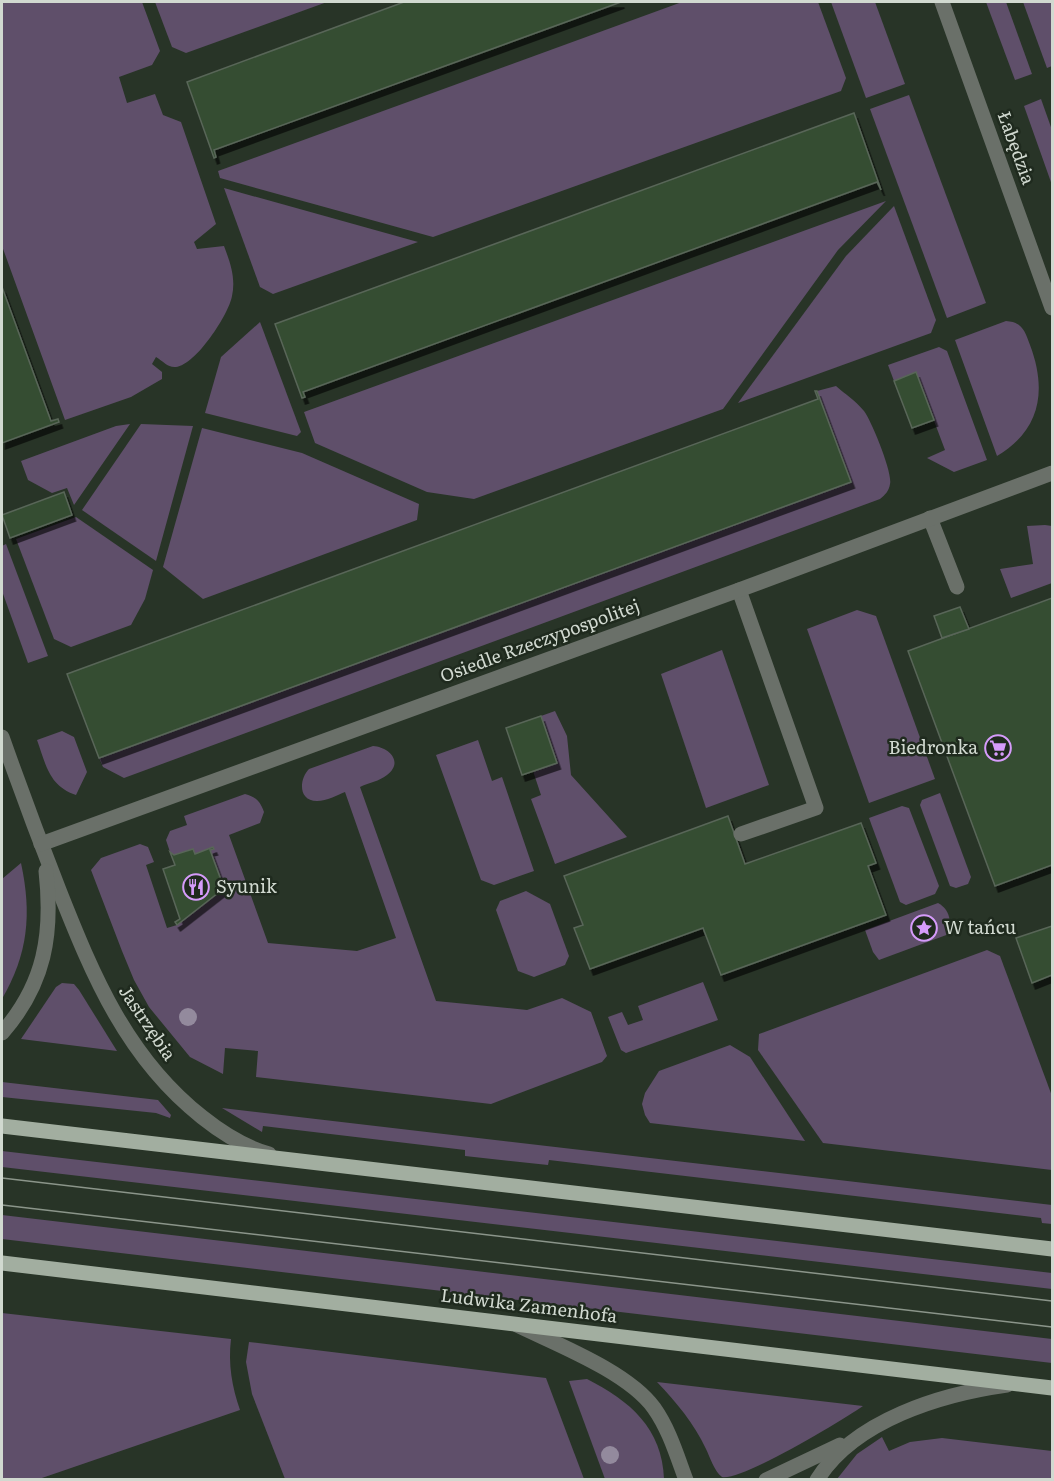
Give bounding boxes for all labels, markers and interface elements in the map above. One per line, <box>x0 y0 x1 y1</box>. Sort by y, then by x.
street label: Łabędzia <box>992 107 1043 188</box>
street label: Osiedle Rzeczypospolitej <box>436 591 643 688</box>
place label: Biedronka <box>889 733 978 760</box>
supermarket icon: Biedronka <box>983 733 1013 763</box>
restaurant icon: Syunik <box>181 872 211 902</box>
place label: Syunik <box>216 872 278 899</box>
place icon: W tańcu <box>909 913 939 943</box>
place label: W tańcu <box>944 913 1016 940</box>
street label: Jastrzębia <box>113 979 184 1066</box>
street label: Ludwika Zamenhofa <box>439 1280 619 1329</box>

